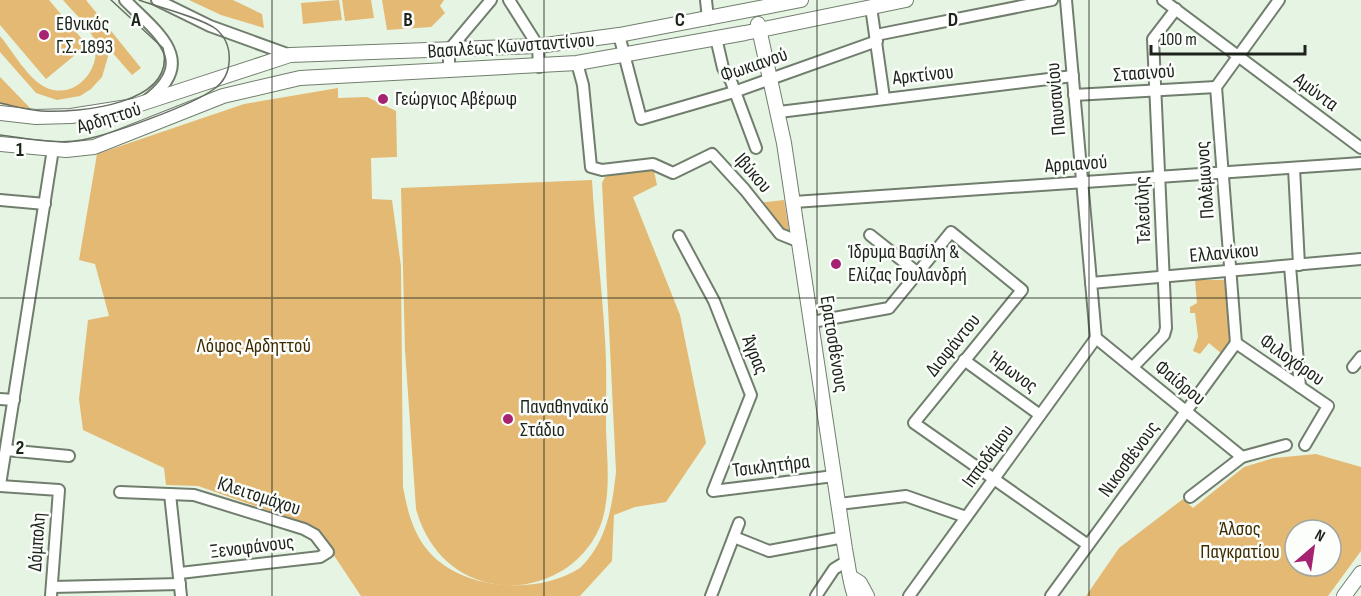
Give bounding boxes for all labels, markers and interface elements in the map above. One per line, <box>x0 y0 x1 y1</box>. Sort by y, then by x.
text: A <box>130 8 141 32</box>
text: B <box>403 8 413 32</box>
text: C <box>675 8 685 32</box>
text: D <box>948 8 958 32</box>
place label: Εθνικός Γ.Σ. 1893 <box>56 12 113 59</box>
scale bar <box>1151 18 1306 56</box>
marker: Εθνικός Γ.Σ. 1893 <box>37 28 51 42</box>
street label: Βασιλέως Κωνσταντίνου <box>427 28 595 64</box>
text: 100 m <box>1160 29 1197 50</box>
street label: Φωκιανού <box>717 42 791 88</box>
street label: Στασινού <box>1112 59 1176 87</box>
street label: Αρκτίνου <box>890 60 955 90</box>
street label: Παυσανίου <box>1041 61 1071 137</box>
street label: Αμύντα <box>1288 67 1343 117</box>
place label: Γεώργιος Αβέρωφ <box>395 87 517 111</box>
marker: Γεώργιος Αβέρωφ <box>376 92 390 106</box>
street label: Αρδηττού <box>73 97 144 139</box>
text: 1 <box>16 138 24 162</box>
street label: Πολέμωνος <box>1190 140 1220 220</box>
street label: Ιβύκου <box>729 148 777 198</box>
street label: Αρριανού <box>1043 150 1108 178</box>
street label: Τελεσίλης <box>1130 176 1156 244</box>
street label: Ελλανίκου <box>1188 238 1260 268</box>
place label: Ίδρυμα Βασίλη & Ελίζας Γουλανδρή <box>847 240 967 287</box>
marker: Ίδρυμα Βασίλη & Ελίζας Γουλανδρή <box>829 257 843 271</box>
street label: Ερατοσθένους <box>815 294 854 394</box>
street label: Διοφάντου <box>920 309 986 381</box>
street label: Φιλοχόρου <box>1255 329 1329 391</box>
street label: Άγρας <box>736 332 774 378</box>
park label: Λόφος Αρδηττού <box>196 334 311 358</box>
street label: Ήρωνος <box>983 345 1043 398</box>
street label: Φαίδρου <box>1150 355 1210 411</box>
place label: Παναθηναϊκό Στάδιο <box>520 395 609 442</box>
marker: Παναθηναϊκό Στάδιο <box>501 412 515 426</box>
street label: Νικοσθένους <box>1093 416 1165 502</box>
street label: Ιπποδάμου <box>957 420 1019 492</box>
text: 2 <box>16 436 24 460</box>
street label: Τσικλητήρα <box>731 449 812 483</box>
street label: Κλειτομάχου <box>214 471 304 521</box>
street label: Δόμπολη <box>23 512 51 572</box>
park label: Άλσος Παγκρατίου <box>1200 517 1280 564</box>
north arrow <box>1283 518 1343 578</box>
text: N <box>1311 526 1328 547</box>
street label: Ξενοφάνους <box>209 530 296 564</box>

